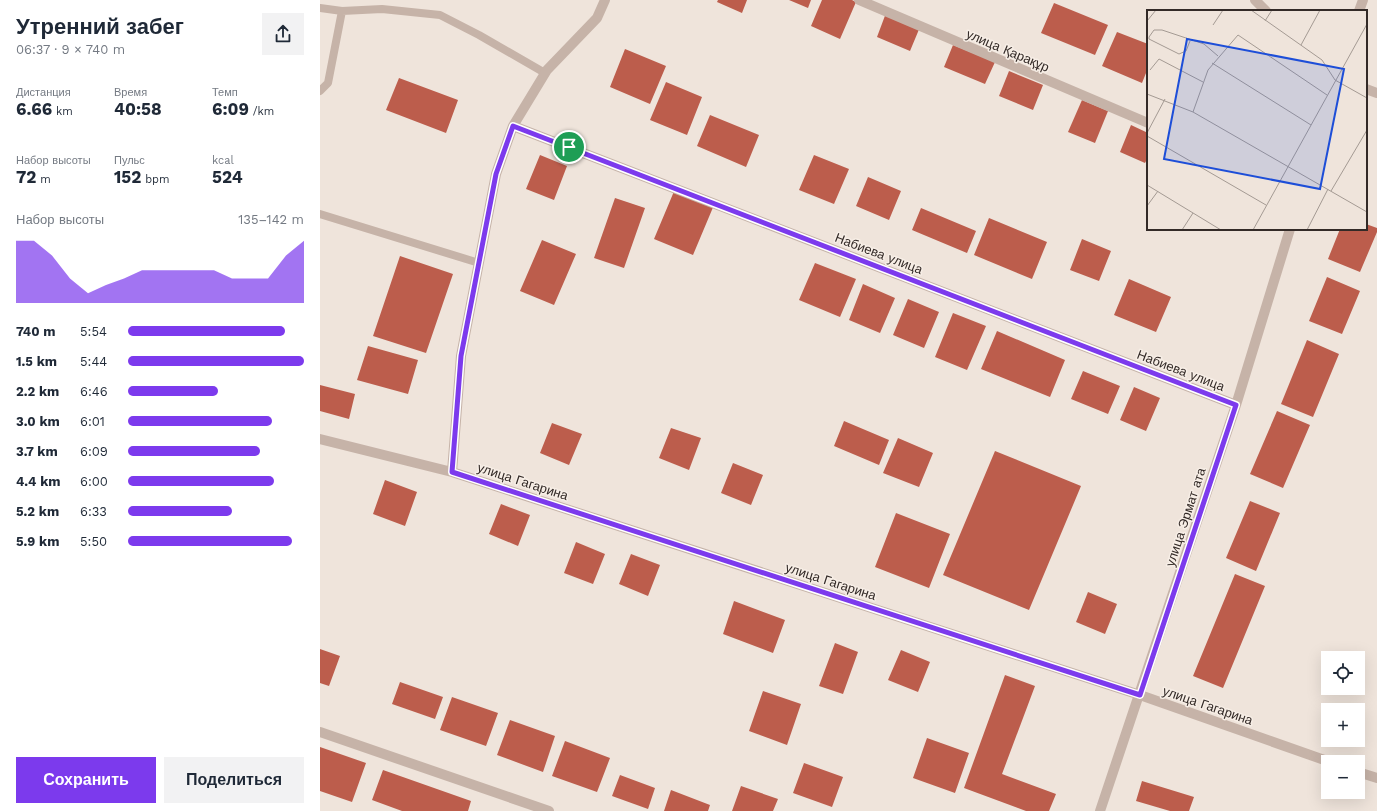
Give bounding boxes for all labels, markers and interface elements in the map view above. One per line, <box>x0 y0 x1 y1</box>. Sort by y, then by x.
inset map <box>1147 10 1367 230</box>
button: share <box>262 13 304 55</box>
text: Утренний забег <box>16 14 184 39</box>
street label: улица Қарақұр <box>964 26 1052 75</box>
text: 06:37 · 9 × 740 m <box>16 42 125 57</box>
text: Дистанция <box>16 86 71 99</box>
text: Время <box>114 86 147 99</box>
text: Темп <box>212 86 238 99</box>
text: 6.66 <box>16 99 52 119</box>
text: 40:58 <box>114 99 162 119</box>
text: 6:09 <box>212 99 249 119</box>
text: km <box>52 105 73 118</box>
text: /km <box>249 105 274 118</box>
pin <box>552 130 586 164</box>
icon: arrive <box>558 136 580 158</box>
text: Набор высоты <box>16 154 91 167</box>
text: Пульс <box>114 154 145 167</box>
text: kcal <box>212 154 234 167</box>
text: 72 <box>16 167 36 187</box>
text: 152 <box>114 167 141 187</box>
text: 524 <box>212 167 243 187</box>
text: m <box>36 173 51 186</box>
text: bpm <box>141 173 169 186</box>
text: Набор высоты <box>16 212 104 227</box>
text: 135–142 m <box>238 212 304 227</box>
street label: Набиева улица <box>833 230 926 277</box>
text: 740 m <box>16 324 56 339</box>
text: 5:54 <box>80 324 107 339</box>
street label: Набиева улица <box>1135 347 1228 394</box>
text: 1.5 km <box>16 354 57 369</box>
text: 5:44 <box>80 354 107 369</box>
text: 2.2 km <box>16 384 59 399</box>
text: 6:46 <box>80 384 108 399</box>
text: 3.0 km <box>16 414 60 429</box>
text: 6:01 <box>80 414 105 429</box>
text: 3.7 km <box>16 444 58 459</box>
text: 6:09 <box>80 444 108 459</box>
street label: улица Гагарина <box>476 460 571 503</box>
street label: улица Эрмат ата <box>1162 465 1209 568</box>
text: 4.4 km <box>16 474 61 489</box>
text: 6:00 <box>80 474 108 489</box>
text: 5.2 km <box>16 504 59 519</box>
text: 6:33 <box>80 504 107 519</box>
text: 5.9 km <box>16 534 59 549</box>
text: 5:50 <box>80 534 107 549</box>
street label: улица Гагарина <box>784 560 879 603</box>
map controls <box>1321 651 1365 799</box>
button: locate <box>1321 651 1365 695</box>
street label: улица Гагарина <box>1161 683 1256 728</box>
button: + <box>1321 703 1365 747</box>
button: − <box>1321 755 1365 799</box>
button: Сохранить <box>16 757 156 803</box>
button: Поделиться <box>164 757 304 803</box>

